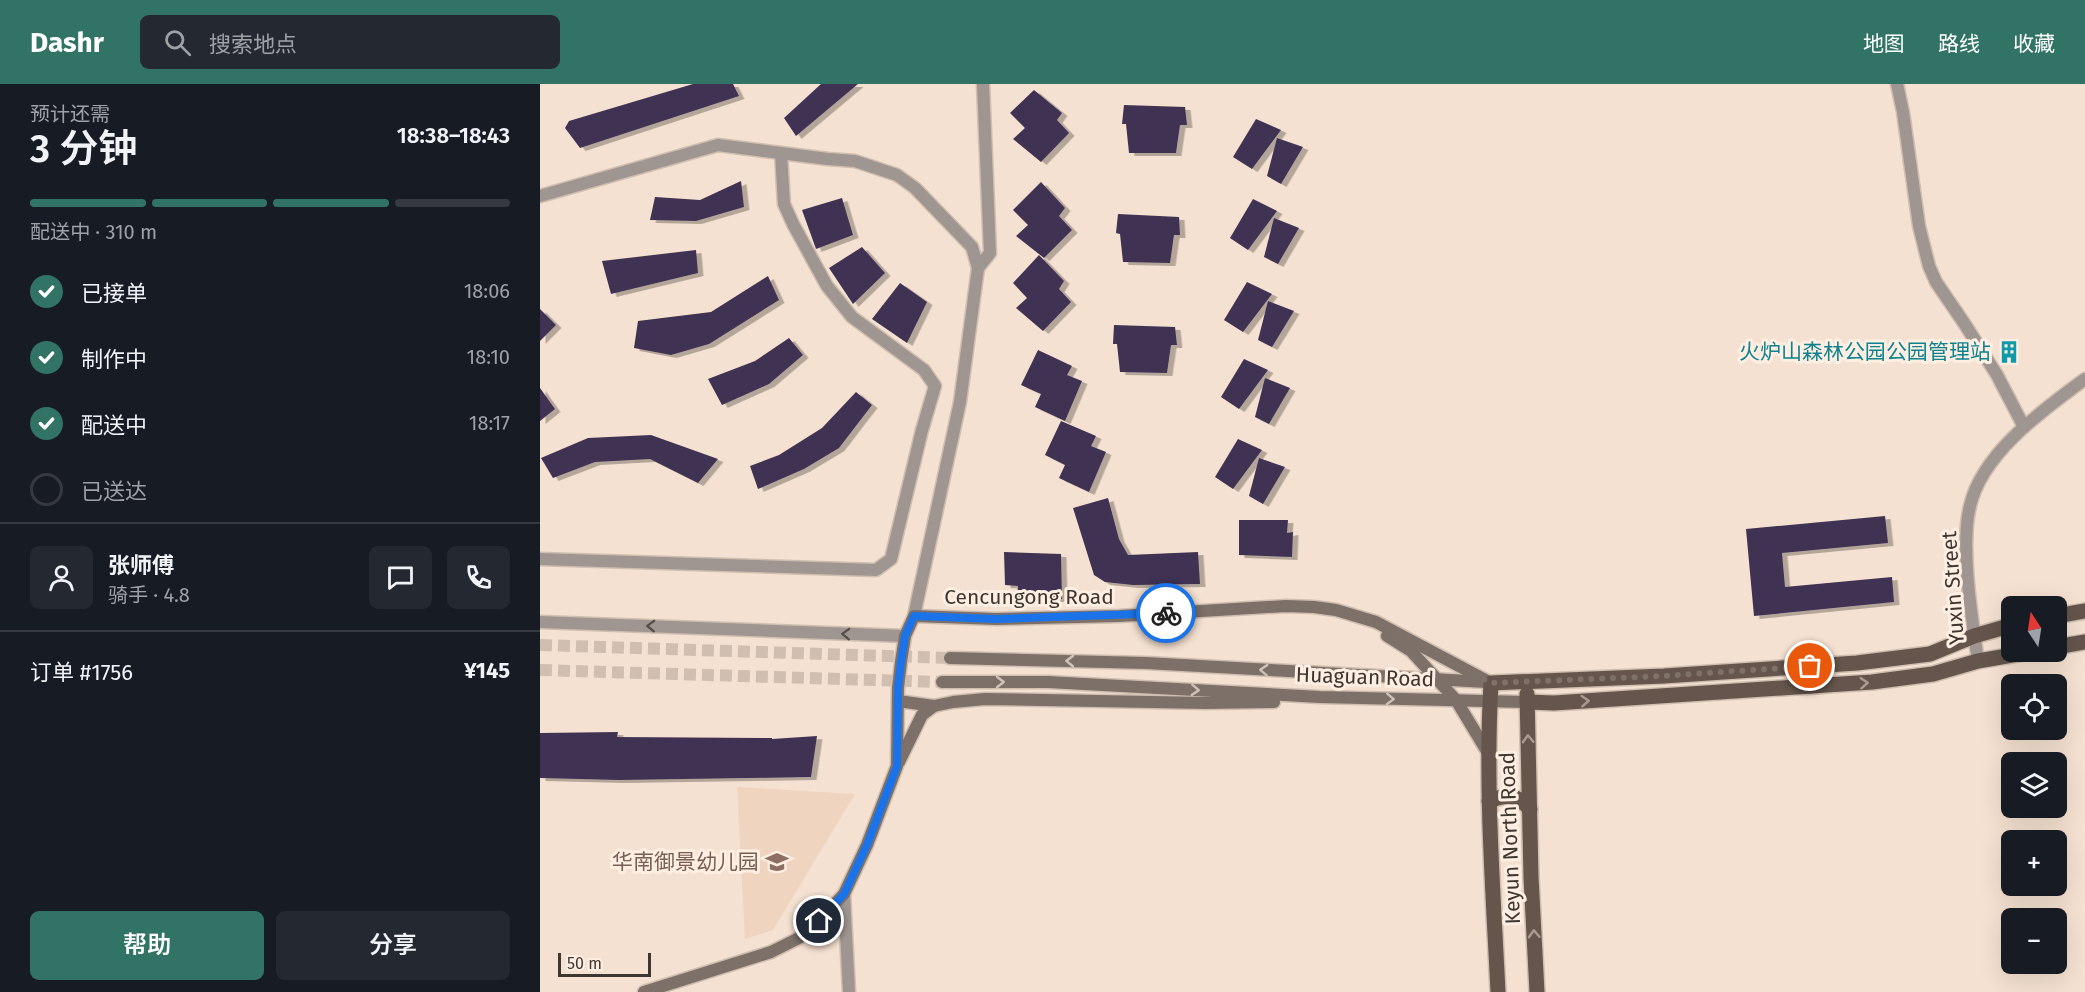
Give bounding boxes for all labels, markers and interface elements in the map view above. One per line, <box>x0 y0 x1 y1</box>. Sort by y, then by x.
search box <box>140 15 560 69</box>
text: Dashr <box>30 26 104 59</box>
icon: search <box>161 26 194 59</box>
text: 搜索地点 <box>209 31 297 58</box>
text: 地图 <box>1863 31 1905 57</box>
text: 路线 <box>1938 31 1980 57</box>
text: 收藏 <box>2013 31 2055 57</box>
text: 预计还需 <box>30 102 110 126</box>
text: 18:38–18:43 <box>397 122 510 149</box>
text: 3 分钟 <box>30 126 138 172</box>
text: 配送中 · 310 m <box>30 220 157 244</box>
icon: check <box>30 275 63 308</box>
text: 18:06 <box>464 279 510 303</box>
text: 已接单 <box>81 280 147 307</box>
place label: 火炉山森林公园公园管理站 <box>1739 339 1991 365</box>
building icon: 火炉山森林公园公园管理站 <box>1996 339 2022 365</box>
icon: check <box>30 341 63 374</box>
text: 18:10 <box>467 345 510 369</box>
text: 制作中 <box>81 346 147 373</box>
icon: check <box>30 407 63 440</box>
text: 18:17 <box>469 411 510 435</box>
text: 配送中 <box>81 412 147 439</box>
text: 已送达 <box>81 478 147 505</box>
street label: Yuxin Street <box>1936 530 1970 646</box>
button: person <box>30 546 93 609</box>
button: chat <box>369 546 432 609</box>
button: phone <box>447 546 510 609</box>
text: 张师傅 <box>108 552 174 579</box>
text: 骑手 · 4.8 <box>108 583 190 607</box>
courier <box>1136 583 1196 643</box>
street label: Cencungong Road <box>944 584 1114 610</box>
north arrow <box>2001 596 2067 662</box>
map controls <box>2001 596 2067 974</box>
icon: bike <box>1150 597 1183 630</box>
one-way arrow <box>647 620 656 633</box>
one-way arrow <box>842 627 851 640</box>
pin <box>1784 640 1835 691</box>
icon: bag <box>1793 649 1826 682</box>
one-way arrow <box>1065 655 1074 667</box>
text: ¥145 <box>464 657 510 684</box>
text: 订单 #1756 <box>30 659 133 686</box>
street label: Huaguan Road <box>1295 662 1435 692</box>
one-way arrow <box>1260 663 1269 676</box>
button: locate <box>2001 674 2067 740</box>
one-way arrow <box>996 676 1005 688</box>
one-way arrow <box>1859 677 1868 690</box>
one-way arrow <box>1191 684 1200 697</box>
one-way arrow <box>1385 692 1394 705</box>
one-way arrow <box>1581 695 1590 708</box>
one-way arrow <box>1522 734 1534 743</box>
street label: Keyun North Road <box>1494 751 1526 925</box>
button: layers <box>2001 752 2067 818</box>
button: + <box>2001 830 2067 896</box>
place label: 华南御景幼儿园 <box>612 849 759 875</box>
school or university icon: 华南御景幼儿园 <box>764 849 790 875</box>
pin <box>793 895 844 946</box>
icon: home <box>802 904 835 937</box>
button: − <box>2001 908 2067 974</box>
button: 帮助 <box>30 911 264 980</box>
button: 分享 <box>276 911 510 980</box>
one-way arrow <box>1527 929 1540 938</box>
scale bar <box>558 950 651 978</box>
text: 50 m <box>567 954 602 973</box>

